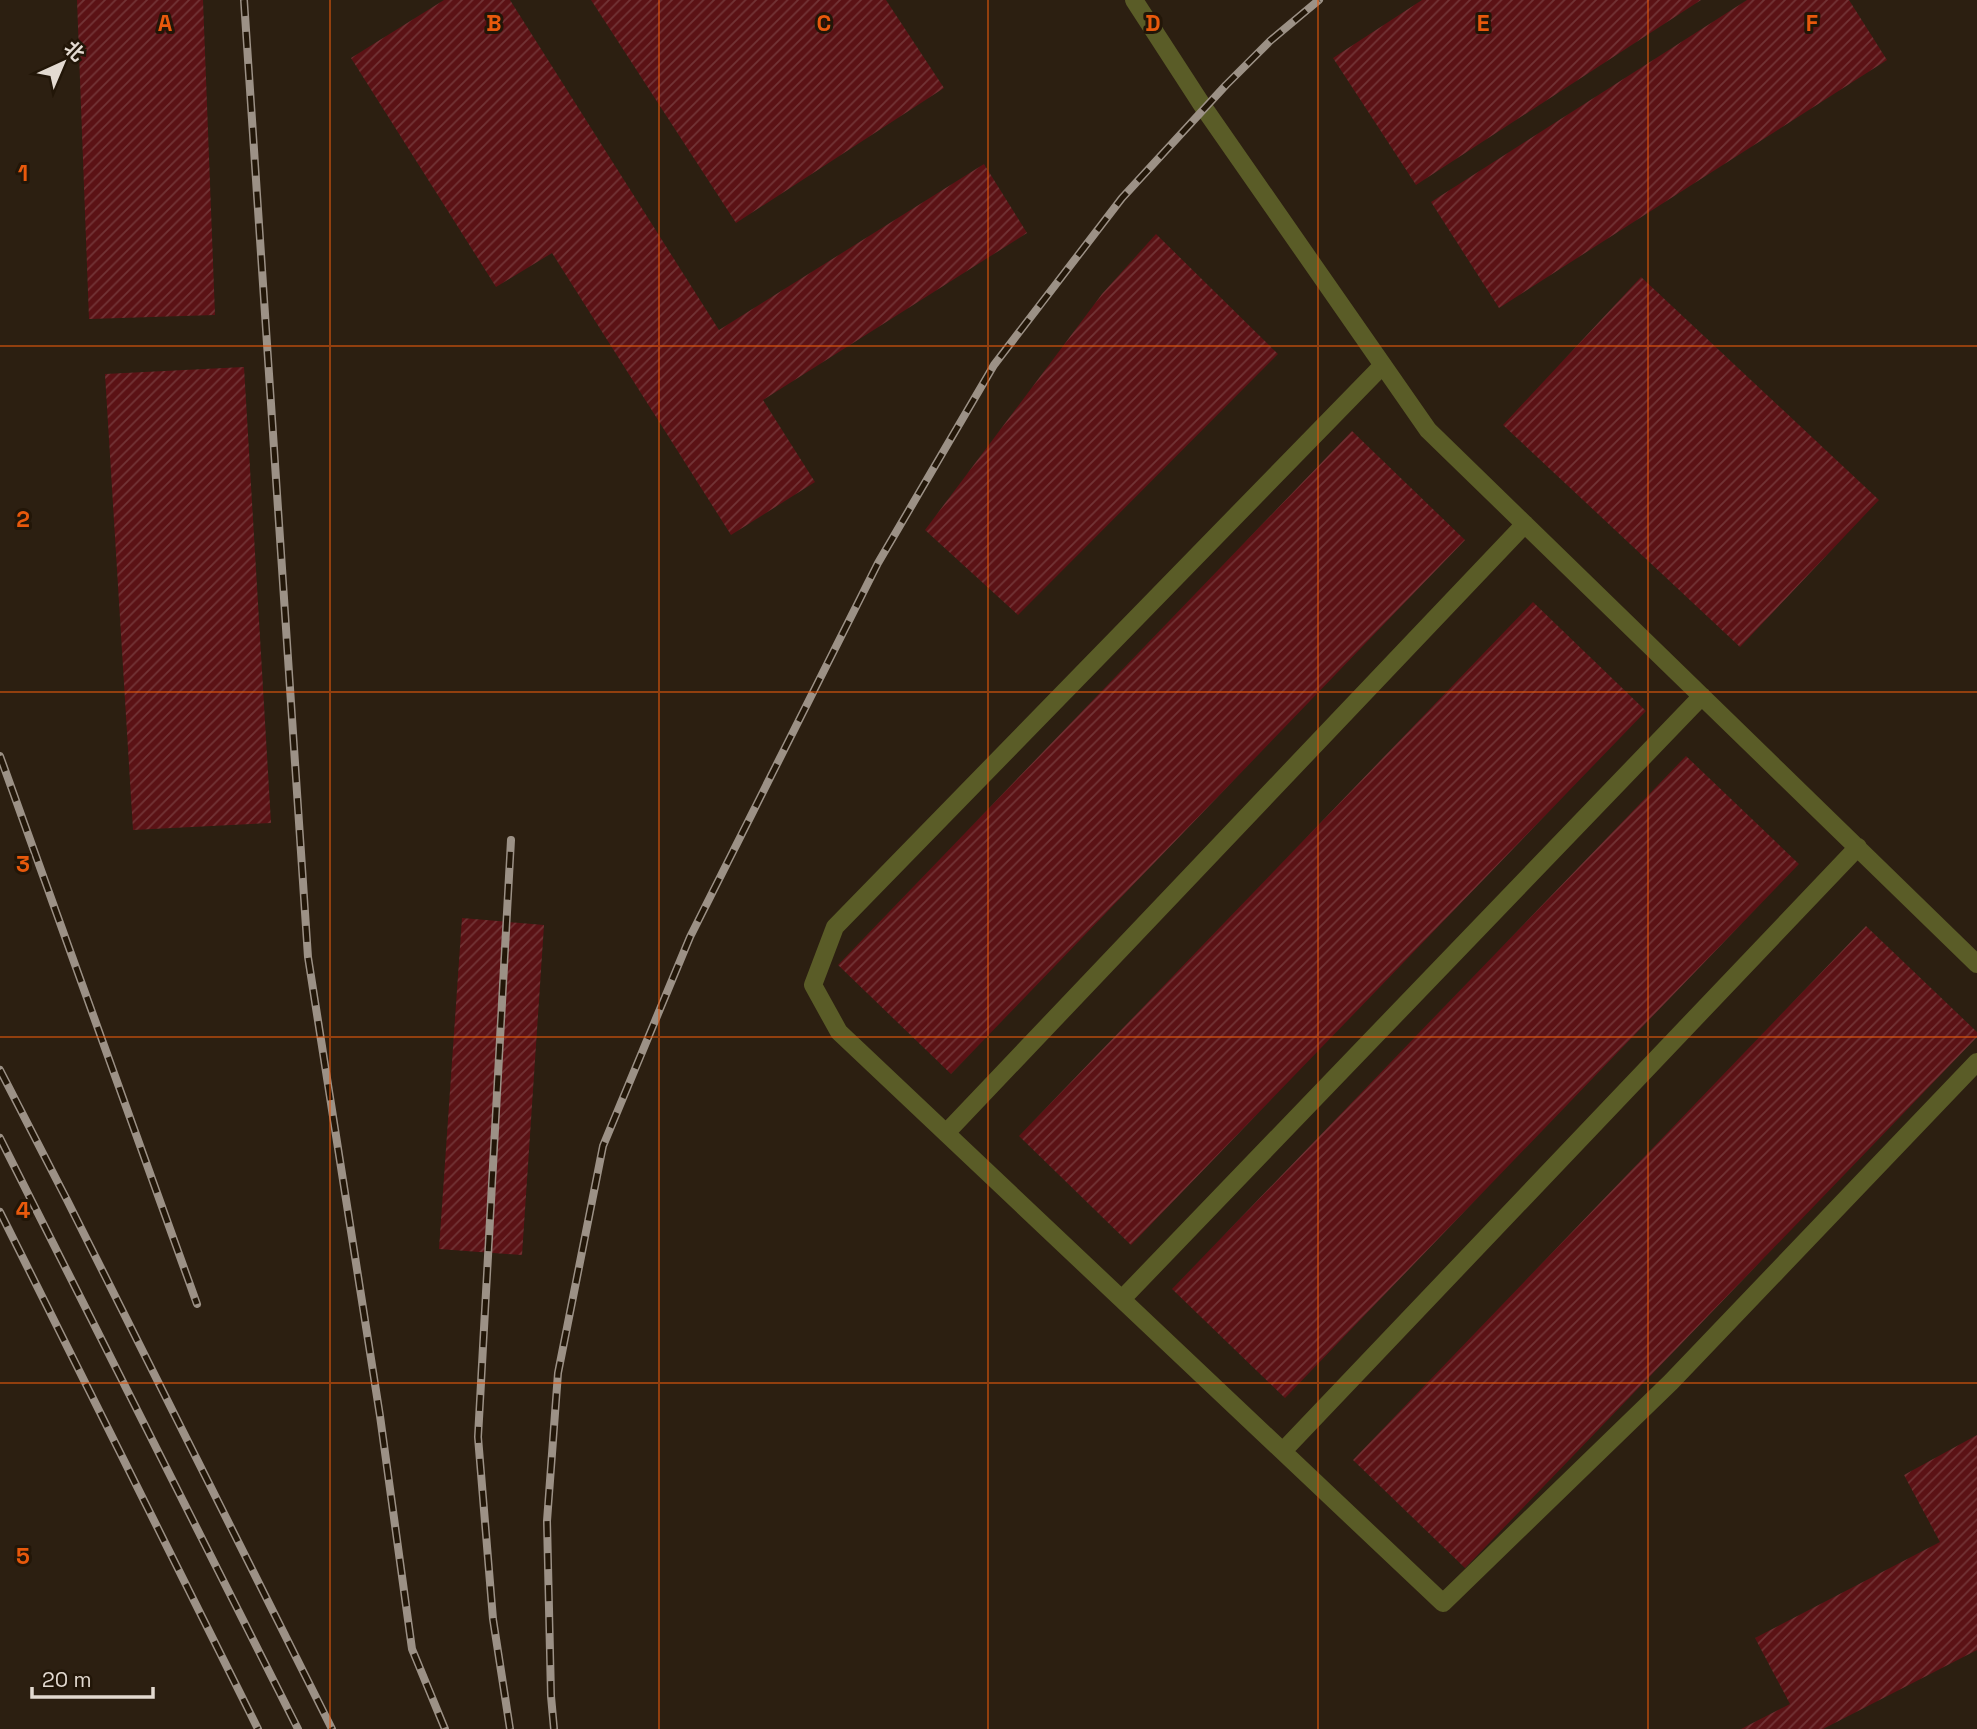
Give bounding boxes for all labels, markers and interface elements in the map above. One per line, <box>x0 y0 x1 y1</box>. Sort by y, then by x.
text: A <box>158 8 173 38</box>
text: B <box>486 8 502 38</box>
text: C <box>817 8 831 38</box>
text: D <box>1145 8 1161 38</box>
text: E <box>1477 8 1489 38</box>
text: F <box>1806 8 1818 38</box>
north arrow <box>28 28 98 98</box>
text: 北 <box>59 36 90 67</box>
text: 1 <box>18 158 28 188</box>
text: 2 <box>16 504 30 534</box>
text: 3 <box>16 849 30 879</box>
text: 4 <box>16 1195 31 1225</box>
text: 5 <box>16 1541 30 1571</box>
scale bar <box>32 1656 152 1700</box>
text: 20 m <box>42 1666 92 1693</box>

